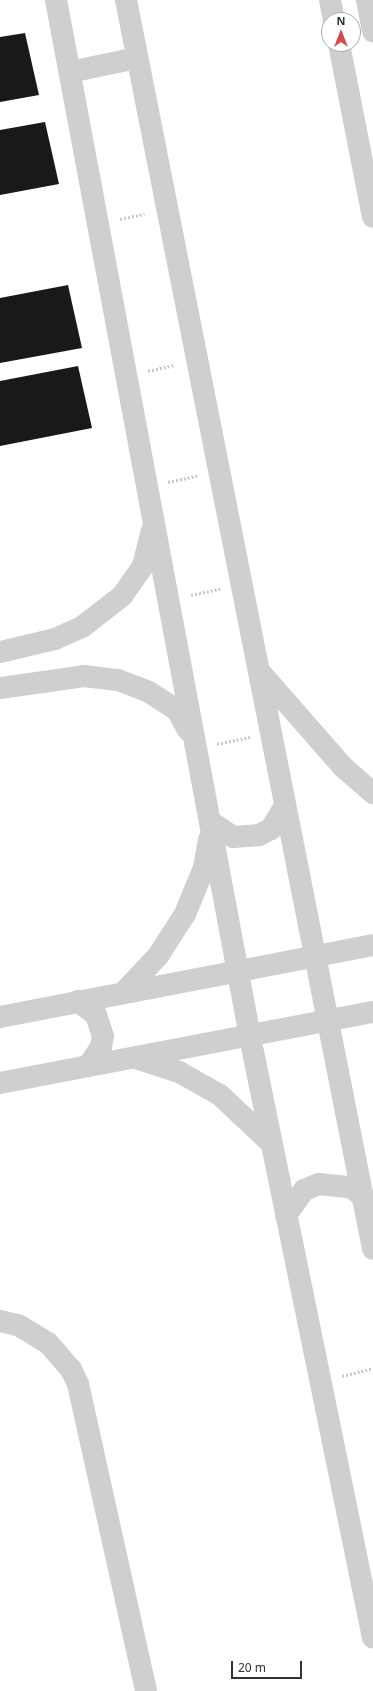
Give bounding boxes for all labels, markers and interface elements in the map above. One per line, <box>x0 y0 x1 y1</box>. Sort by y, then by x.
north arrow <box>321 12 361 52</box>
text: N <box>337 13 345 28</box>
scale bar <box>233 1653 304 1679</box>
text: 20 m <box>238 1659 266 1676</box>

